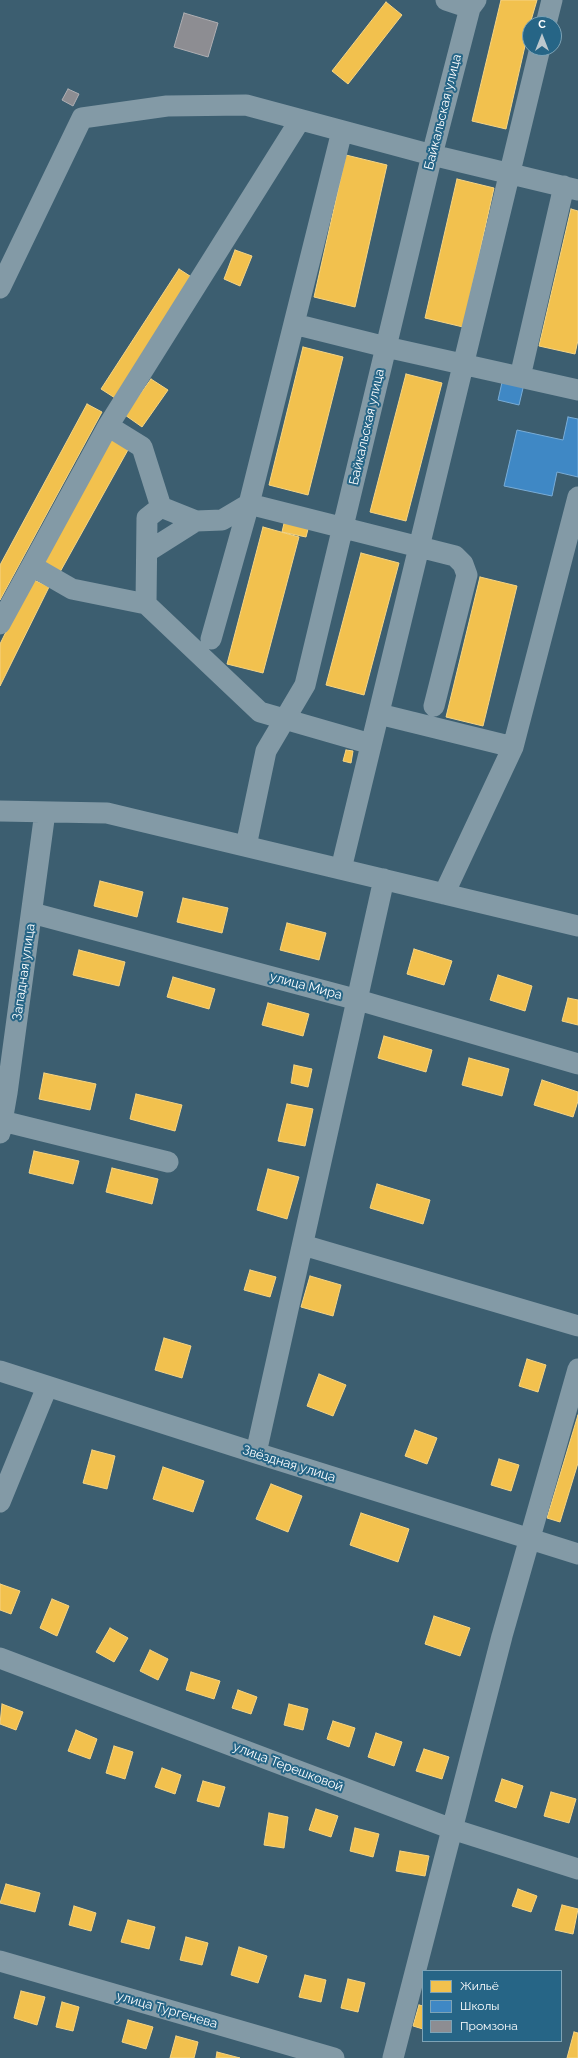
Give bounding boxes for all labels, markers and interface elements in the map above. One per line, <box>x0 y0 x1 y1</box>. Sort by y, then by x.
north arrow <box>522 16 562 56</box>
text: С <box>538 18 546 31</box>
street label: Байкальская улица <box>421 53 465 171</box>
street label: Байкальская улица <box>346 367 388 487</box>
street label: Западная улица <box>9 923 39 1021</box>
street label: улица Мира <box>268 969 344 1003</box>
street label: Звёздная улица <box>241 1442 337 1486</box>
street label: улица Терешковой <box>231 1739 345 1795</box>
legend <box>422 1970 562 2042</box>
text: Жильё <box>460 1979 499 1993</box>
street label: улица Тургенева <box>115 1988 219 2032</box>
text: Школы <box>460 1999 499 2013</box>
text: Промзона <box>460 2019 518 2033</box>

